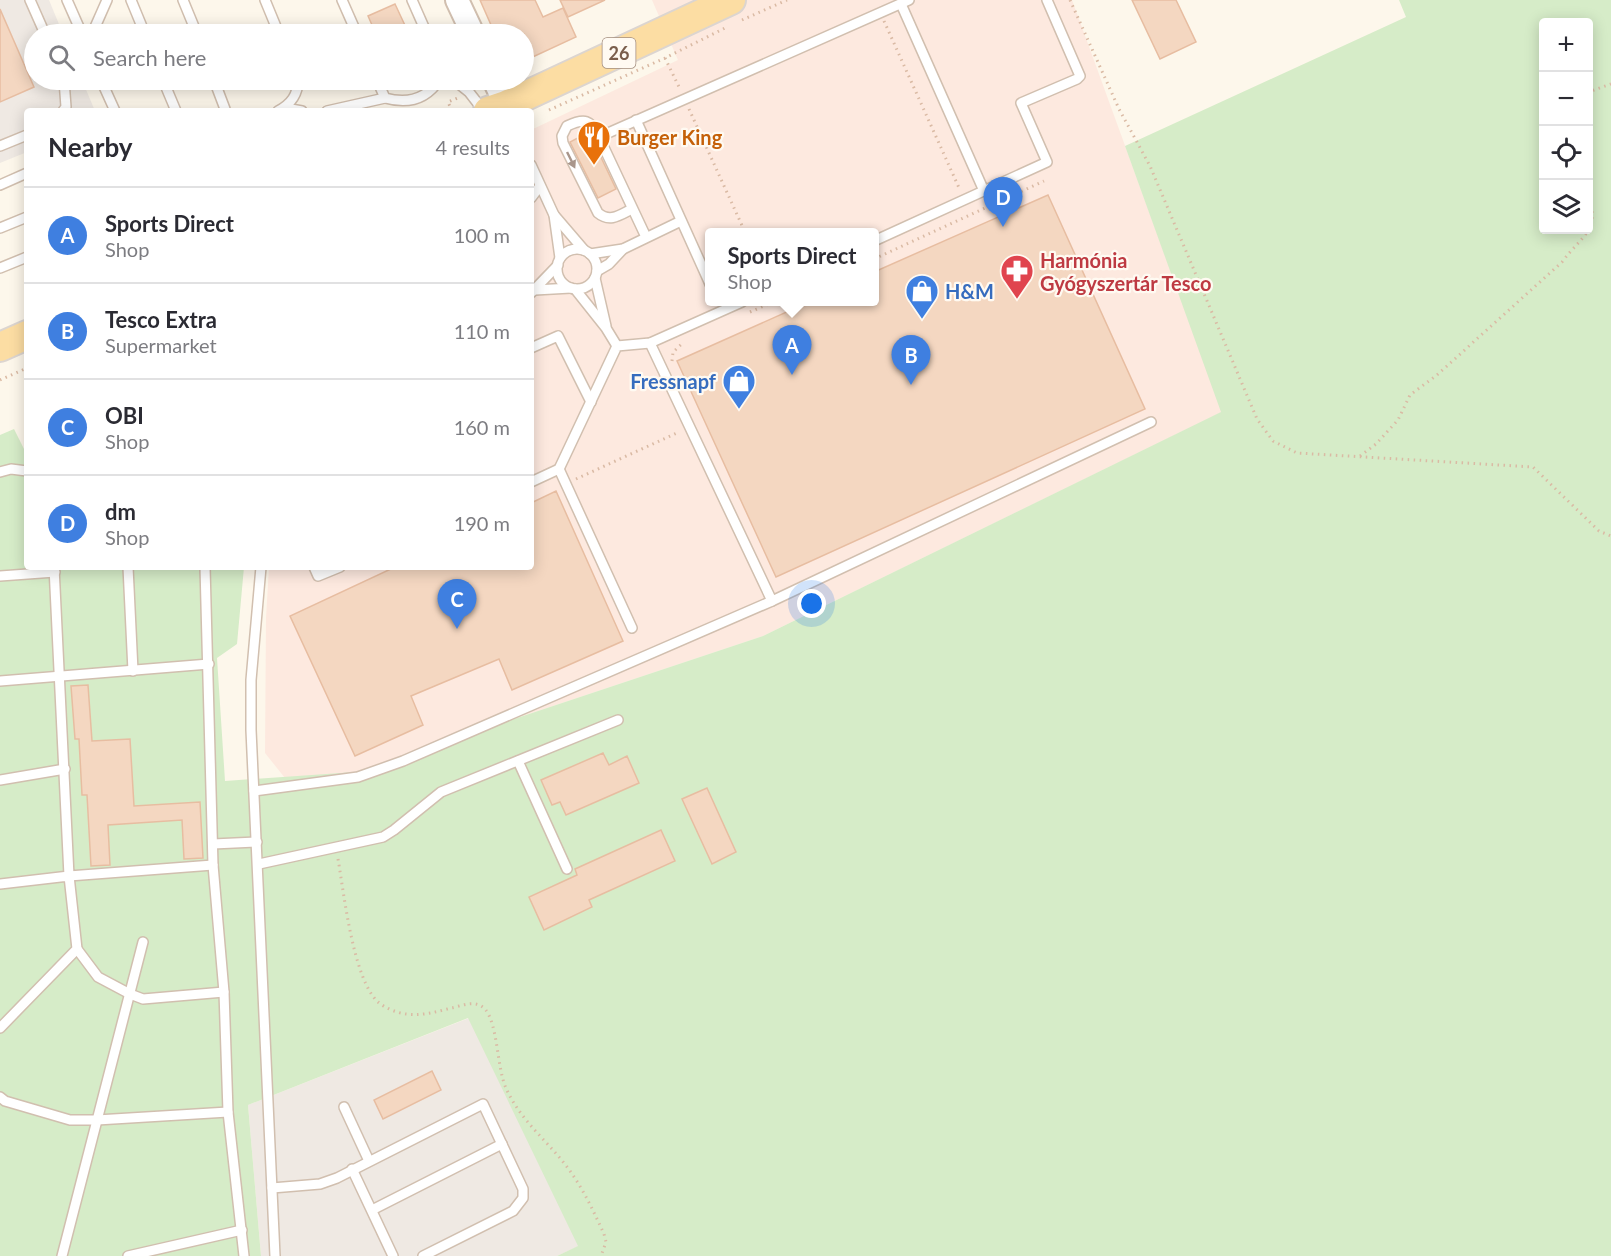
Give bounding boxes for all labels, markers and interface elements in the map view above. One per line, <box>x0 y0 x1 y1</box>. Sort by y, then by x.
map controls <box>1539 18 1593 234</box>
button: + <box>1539 18 1593 72</box>
search box <box>24 24 534 90</box>
road number: 26 <box>602 38 636 68</box>
icon: search <box>45 41 78 74</box>
text: Search here <box>93 44 206 71</box>
button: − <box>1539 72 1593 126</box>
restaurant icon: Burger King <box>576 119 612 166</box>
place label: Burger King <box>617 125 723 149</box>
button: locate <box>1539 126 1593 180</box>
text: Nearby <box>48 131 133 163</box>
text: 4 results <box>435 135 510 159</box>
one-way arrow <box>566 151 576 169</box>
pin: D <box>984 178 1022 227</box>
button: layers <box>1539 180 1593 234</box>
text: Sports Direct <box>105 210 234 237</box>
text: A <box>61 223 74 247</box>
text: 100 m <box>454 223 510 247</box>
popup <box>705 228 879 306</box>
text: Shop <box>105 237 149 261</box>
text: Sports Direct <box>728 242 856 269</box>
place label: Harmónia Gyógyszertár Tesco <box>1040 248 1212 295</box>
pharmacy icon: Harmónia Gyógyszertár Tesco <box>999 253 1035 300</box>
text: Shop <box>728 269 772 293</box>
shop icon: H&M <box>904 273 940 320</box>
place label: H&M <box>945 279 994 303</box>
text: Tesco Extra <box>105 306 217 333</box>
text: B <box>61 319 74 343</box>
text: 110 m <box>454 319 510 343</box>
pin: A <box>772 326 812 375</box>
text: Supermarket <box>105 333 217 357</box>
pin: B <box>892 336 930 385</box>
shop icon: Fressnapf <box>721 363 757 410</box>
place label: Fressnapf <box>630 369 717 393</box>
text: OBI <box>105 402 144 429</box>
text: C <box>61 415 74 439</box>
text: 160 m <box>454 415 510 439</box>
text: Shop <box>105 429 149 453</box>
text: dm <box>105 498 136 525</box>
text: D <box>60 511 75 535</box>
text: 190 m <box>454 511 510 535</box>
text: Shop <box>105 525 149 549</box>
pin: C <box>438 580 476 629</box>
your location <box>797 589 826 618</box>

